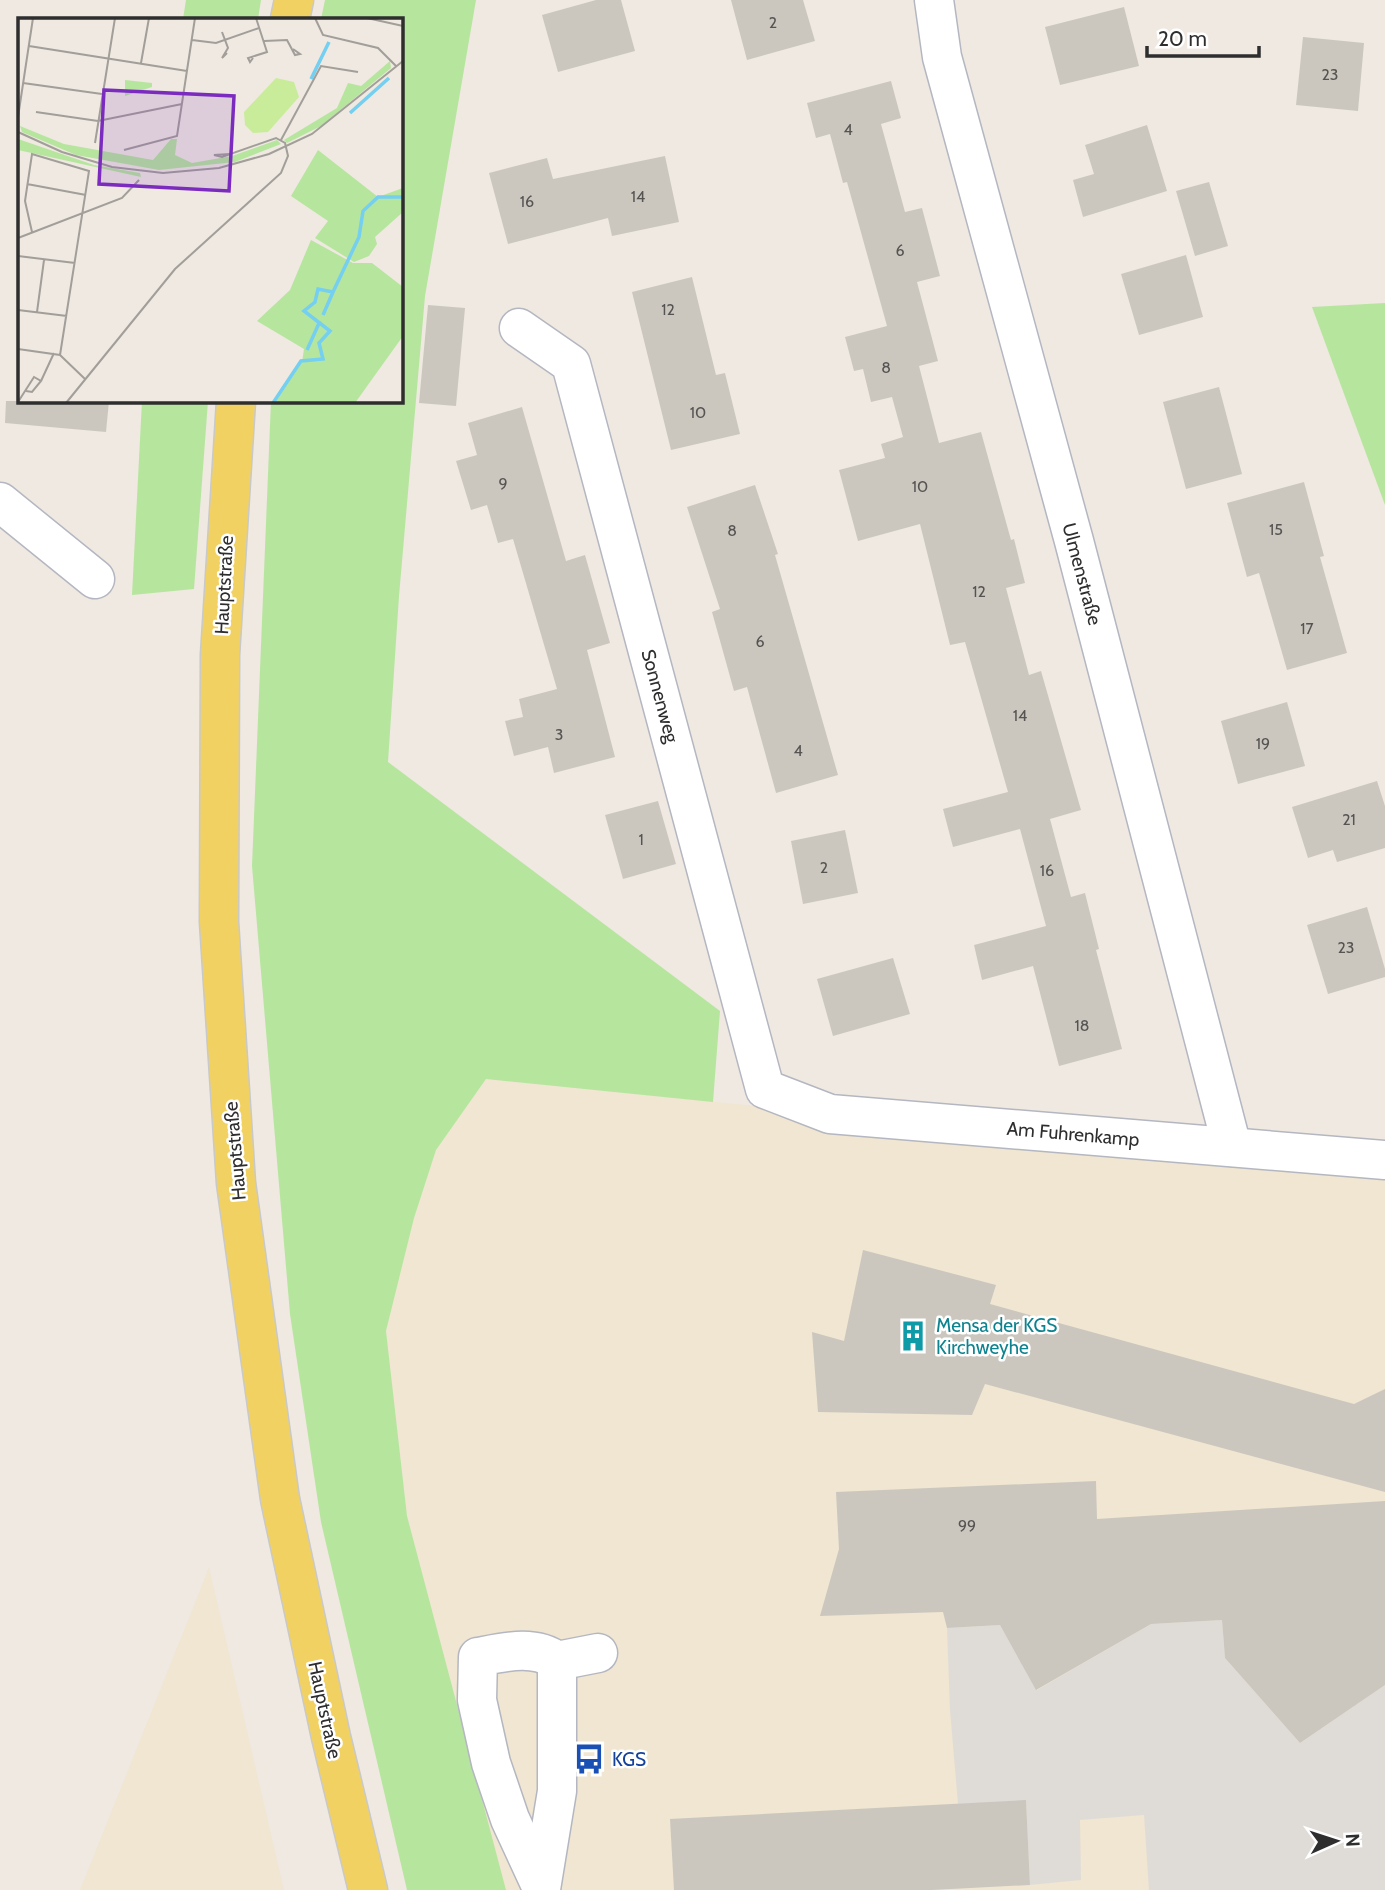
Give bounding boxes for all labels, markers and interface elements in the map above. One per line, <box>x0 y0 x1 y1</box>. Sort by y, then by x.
house number: 2 <box>769 13 777 32</box>
scale bar <box>1147 14 1259 58</box>
inset map <box>18 18 402 402</box>
text: 20 m <box>1158 26 1207 51</box>
house number: 23 <box>1321 65 1339 84</box>
house number: 4 <box>843 120 853 139</box>
house number: 14 <box>631 187 645 206</box>
house number: 16 <box>520 192 534 211</box>
house number: 6 <box>895 241 905 260</box>
house number: 12 <box>661 300 675 319</box>
house number: 8 <box>881 358 891 377</box>
house number: 10 <box>690 403 706 422</box>
house number: 9 <box>498 474 508 493</box>
house number: 10 <box>912 477 928 496</box>
street label: Ulmenstraße <box>1057 520 1107 628</box>
house number: 15 <box>1269 520 1283 539</box>
house number: 8 <box>727 521 737 540</box>
street label: Hauptstraße <box>210 535 238 635</box>
house number: 12 <box>972 582 986 601</box>
house number: 17 <box>1300 619 1314 638</box>
house number: 6 <box>755 632 765 651</box>
street label: Sonnenweg <box>636 647 684 746</box>
house number: 14 <box>1013 706 1027 725</box>
house number: 3 <box>555 725 563 744</box>
house number: 19 <box>1256 734 1270 753</box>
house number: 4 <box>793 741 803 760</box>
house number: 21 <box>1342 810 1356 829</box>
house number: 1 <box>638 830 644 849</box>
house number: 2 <box>820 858 828 877</box>
house number: 16 <box>1040 861 1054 880</box>
house number: 23 <box>1337 938 1355 957</box>
house number: 18 <box>1075 1016 1089 1035</box>
street label: Hauptstraße <box>219 1100 251 1201</box>
street label: Am Fuhrenkamp <box>1006 1117 1140 1151</box>
place label: Mensa der KGS Kirchweyhe <box>936 1314 1057 1359</box>
building icon: Mensa der KGS Kirchweyhe <box>896 1319 930 1353</box>
house number: 99 <box>958 1516 976 1535</box>
street label: Hauptstraße <box>303 1659 347 1761</box>
bus stop icon: KGS <box>572 1742 606 1776</box>
place label: KGS <box>612 1748 646 1771</box>
north arrow <box>1301 1806 1371 1876</box>
text: N <box>1341 1833 1364 1847</box>

